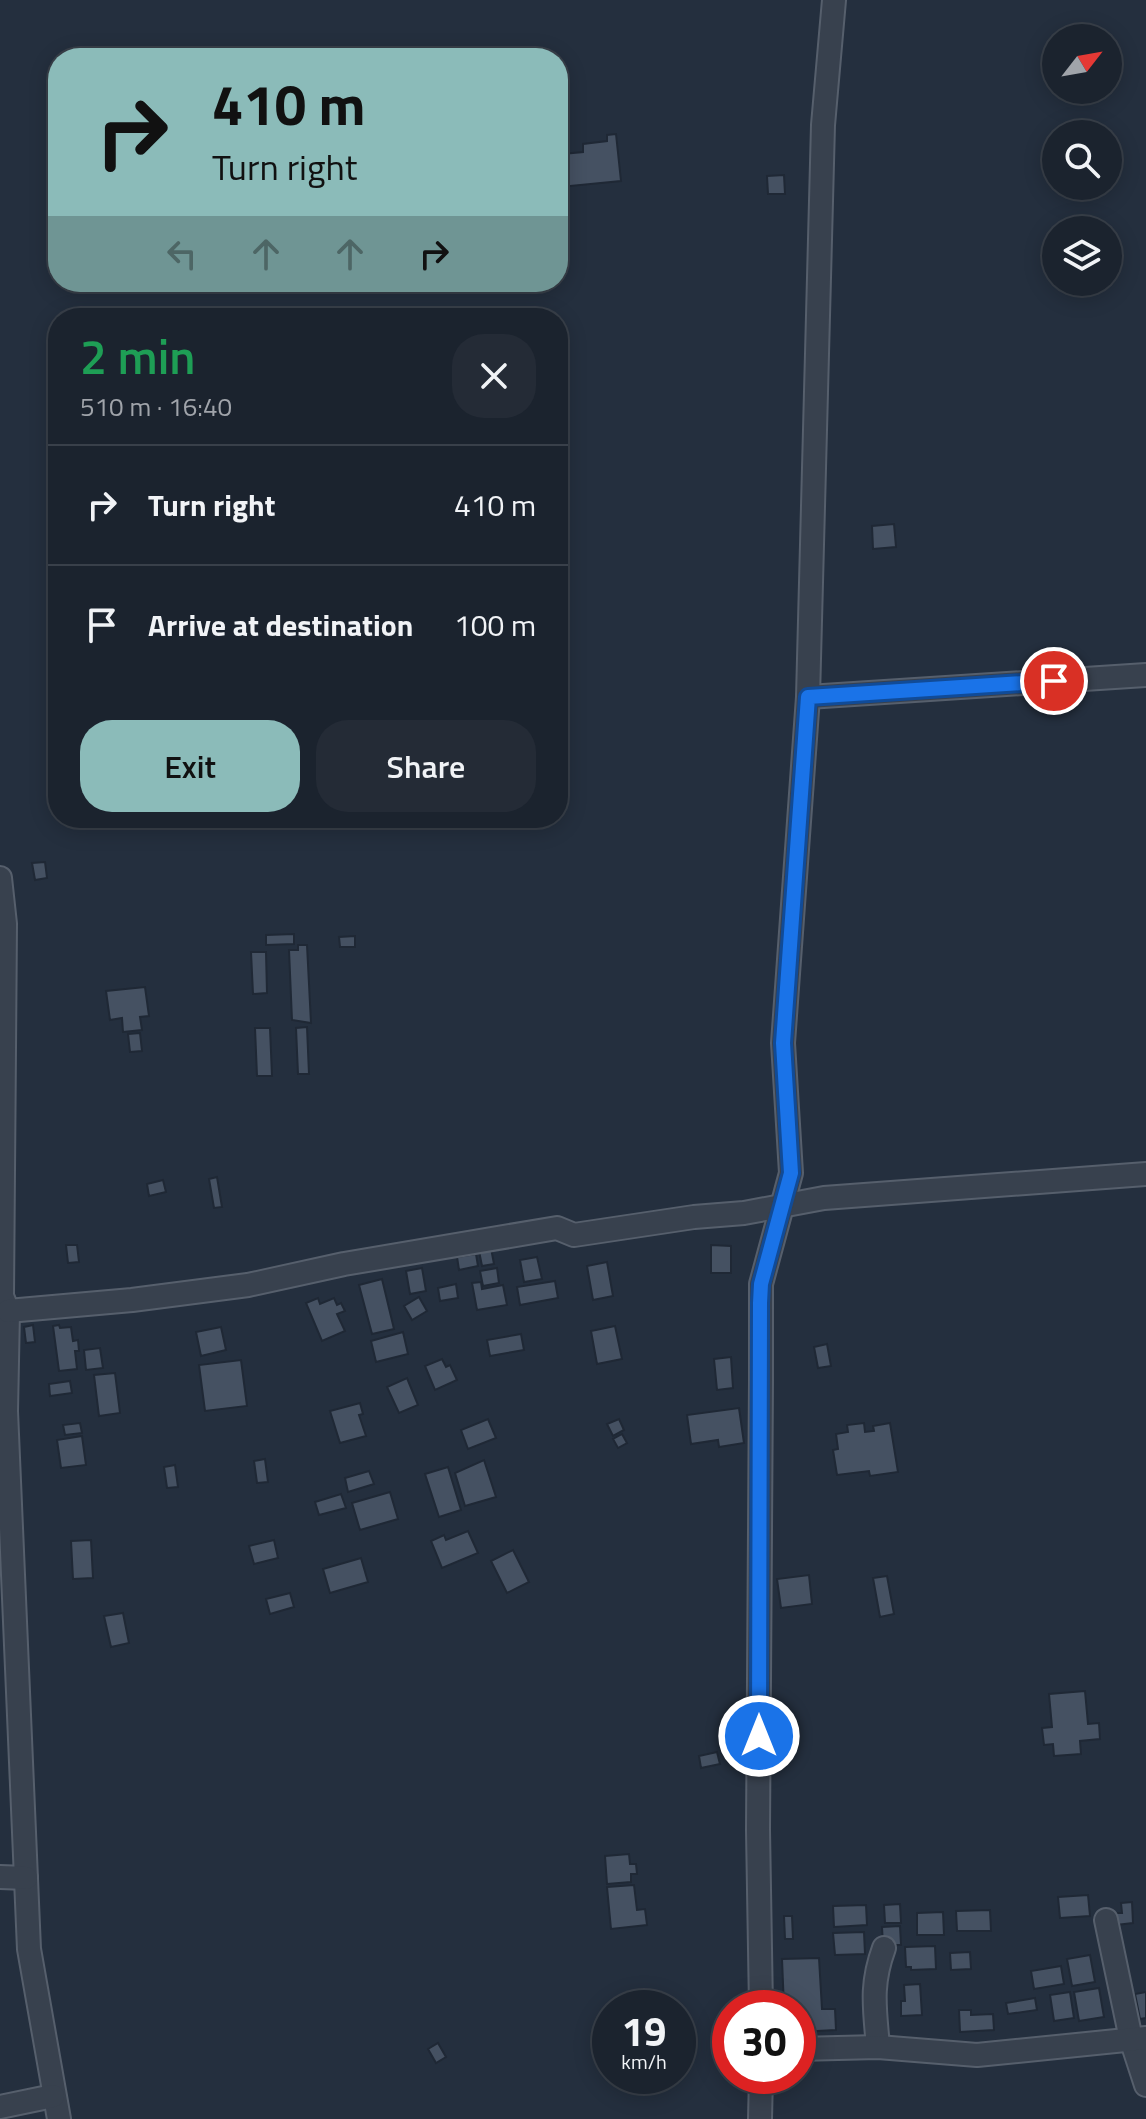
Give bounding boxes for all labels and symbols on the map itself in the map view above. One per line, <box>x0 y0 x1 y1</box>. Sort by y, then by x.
north arrow <box>1042 24 1122 104</box>
pin <box>1020 647 1088 715</box>
position arrow <box>717 1694 801 1778</box>
speed limit sign: 30 <box>712 1990 816 2094</box>

